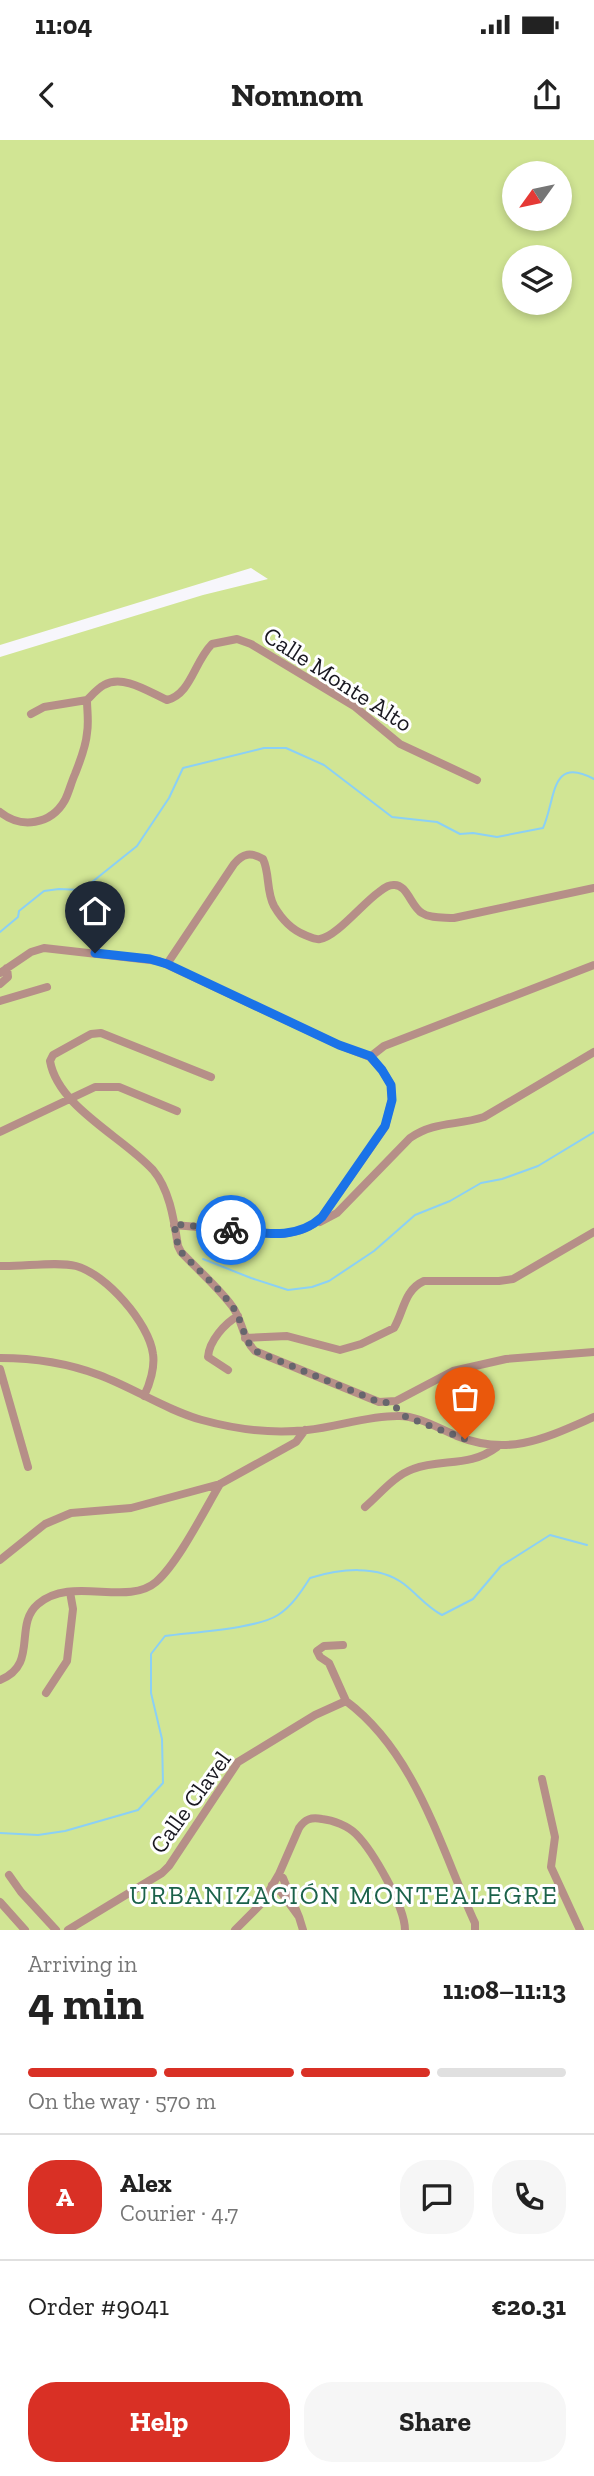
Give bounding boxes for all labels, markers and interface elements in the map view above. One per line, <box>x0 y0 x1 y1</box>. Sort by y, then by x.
text: 11:04 <box>35 9 92 41</box>
icon: back <box>28 76 66 114</box>
text: Nomnom <box>231 76 363 114</box>
icon: share <box>528 76 566 114</box>
north arrow <box>502 161 572 231</box>
map controls <box>502 161 572 315</box>
button: layers <box>502 245 572 315</box>
street label: Calle Monte Alto <box>258 620 418 738</box>
pin <box>65 881 125 953</box>
icon: home <box>76 892 114 930</box>
courier <box>196 1195 266 1265</box>
icon: bike <box>212 1211 250 1249</box>
pin <box>435 1367 495 1439</box>
icon: bag <box>446 1378 484 1416</box>
street label: Calle Clavel <box>143 1745 237 1859</box>
district label: URBANIZACIÓN MONTEALEGRE <box>129 1879 559 1911</box>
text: Arriving in <box>28 1950 137 1978</box>
text: 11:08–11:13 <box>443 1974 566 2006</box>
text: 4 min <box>28 1976 144 2031</box>
text: On the way · 570 m <box>28 2087 216 2115</box>
button: chat <box>400 2160 474 2234</box>
button: phone <box>492 2160 566 2234</box>
text: Alex <box>120 2167 172 2199</box>
text: A <box>56 2181 74 2213</box>
text: Courier · 4.7 <box>120 2199 238 2227</box>
text: Order #9041 <box>28 2290 169 2322</box>
text: €20.31 <box>491 2290 566 2322</box>
button: Help <box>28 2382 290 2462</box>
button: Share <box>304 2382 566 2462</box>

